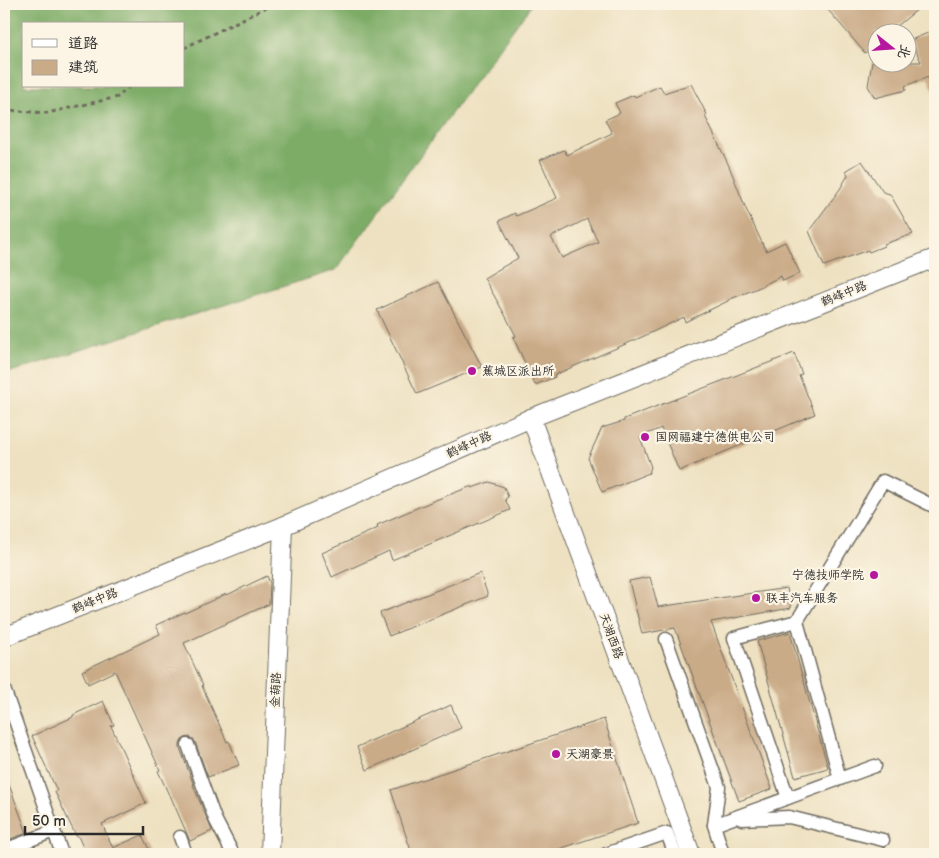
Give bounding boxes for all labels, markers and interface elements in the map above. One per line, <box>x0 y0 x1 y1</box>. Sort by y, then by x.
legend <box>22 22 185 88</box>
north arrow <box>866 22 916 72</box>
text: 道路 <box>68 34 98 53</box>
text: 北 <box>894 42 914 61</box>
text: 建筑 <box>68 58 98 77</box>
street label: 鹤峰中路 <box>819 278 869 310</box>
place label: 蕉城区派出所 <box>482 364 555 379</box>
marker: 蕉城区派出所 <box>466 365 478 377</box>
street label: 鹤峰中路 <box>444 428 494 462</box>
place label: 国网福建宁德供电公司 <box>655 430 775 445</box>
marker: 国网福建宁德供电公司 <box>639 431 651 443</box>
place label: 宁德技师学院 <box>792 568 864 583</box>
marker: 宁德技师学院 <box>868 569 880 581</box>
street label: 鹤峰中路 <box>70 585 120 617</box>
place label: 联丰汽车服务 <box>766 591 838 606</box>
marker: 联丰汽车服务 <box>750 592 762 604</box>
street label: 天湖西路 <box>596 611 626 661</box>
street label: 金葫路 <box>268 672 284 708</box>
place label: 天湖豪景 <box>566 747 614 762</box>
marker: 天湖豪景 <box>550 748 562 760</box>
scale bar <box>25 803 142 835</box>
text: 50 m <box>32 812 66 831</box>

